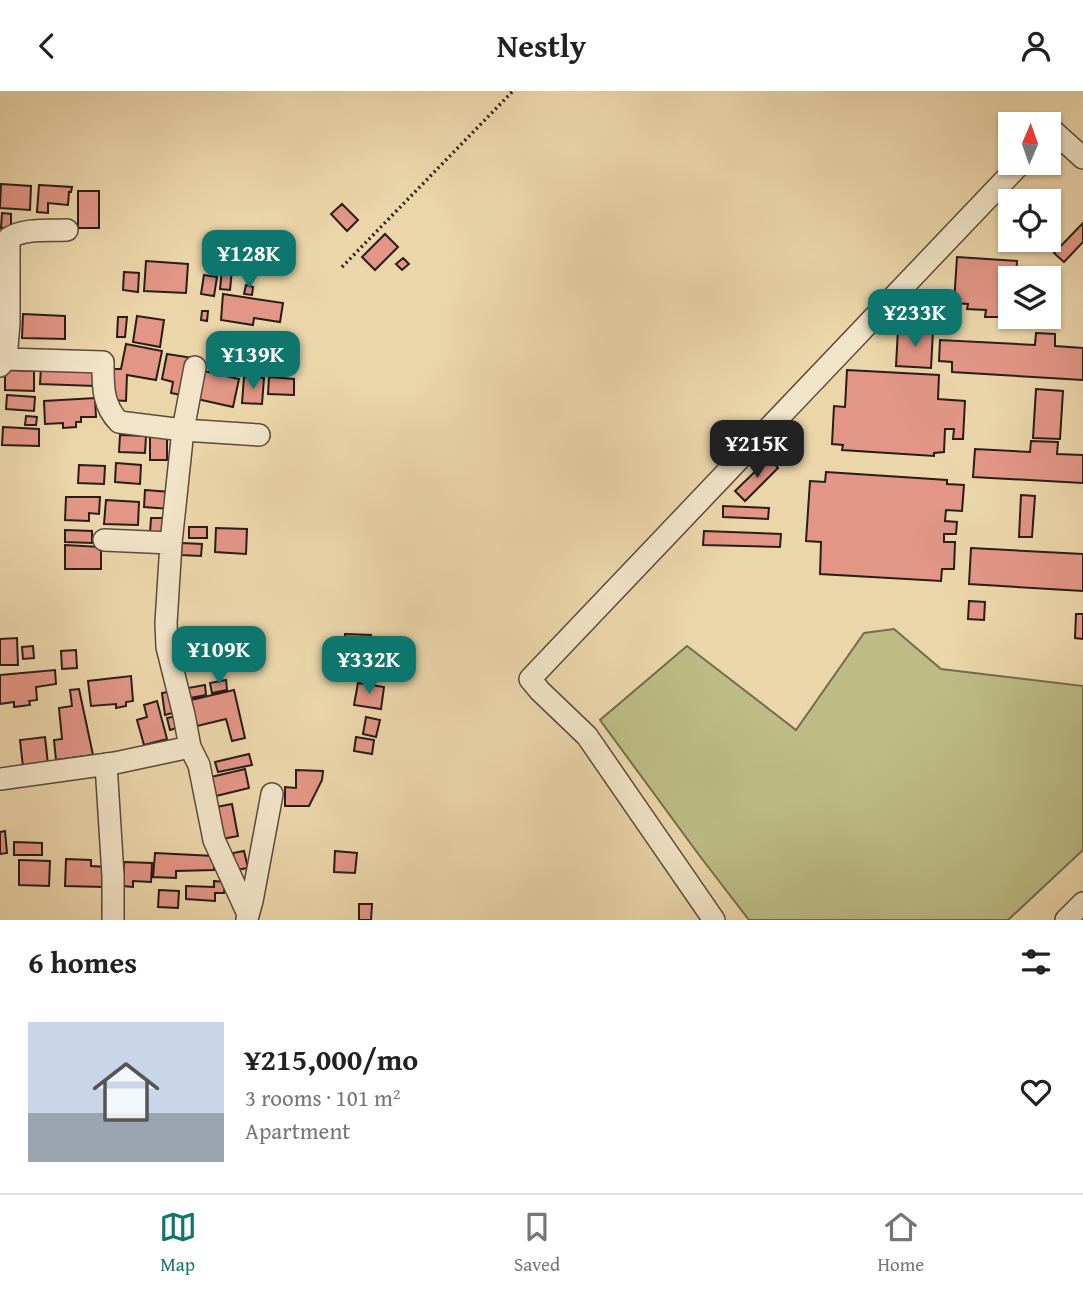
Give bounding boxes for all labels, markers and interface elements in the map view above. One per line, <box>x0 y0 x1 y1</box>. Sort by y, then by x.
text: Nestly <box>497 22 586 69</box>
icon: back <box>28 27 66 65</box>
icon: person <box>1017 27 1055 65</box>
north arrow <box>998 112 1060 175</box>
map controls <box>998 112 1061 329</box>
button: locate <box>998 189 1061 252</box>
pin: ¥128K <box>200 231 298 290</box>
text: ¥128K <box>218 236 280 269</box>
button: layers <box>998 266 1061 329</box>
pin: ¥233K <box>866 289 964 349</box>
text: ¥233K <box>884 295 946 328</box>
pin: ¥139K <box>204 331 302 391</box>
text: ¥139K <box>222 337 284 370</box>
pin: ¥215K <box>708 421 806 480</box>
text: ¥215K <box>726 426 788 459</box>
pin: ¥109K <box>170 627 268 686</box>
text: ¥109K <box>188 632 250 665</box>
pin: ¥332K <box>320 637 418 696</box>
text: ¥332K <box>338 642 400 675</box>
text: 6 homes <box>28 940 137 984</box>
icon: filters <box>1017 943 1055 981</box>
text: ¥215,000/mo <box>245 1037 418 1081</box>
icon: home <box>84 1050 168 1134</box>
icon: heart <box>1017 1073 1055 1111</box>
text: 3 rooms · 101 m² <box>245 1081 400 1114</box>
text: Apartment <box>245 1114 350 1147</box>
tab: Map <box>159 1208 197 1278</box>
tab: Saved <box>514 1208 560 1278</box>
tab: Home <box>878 1208 924 1278</box>

